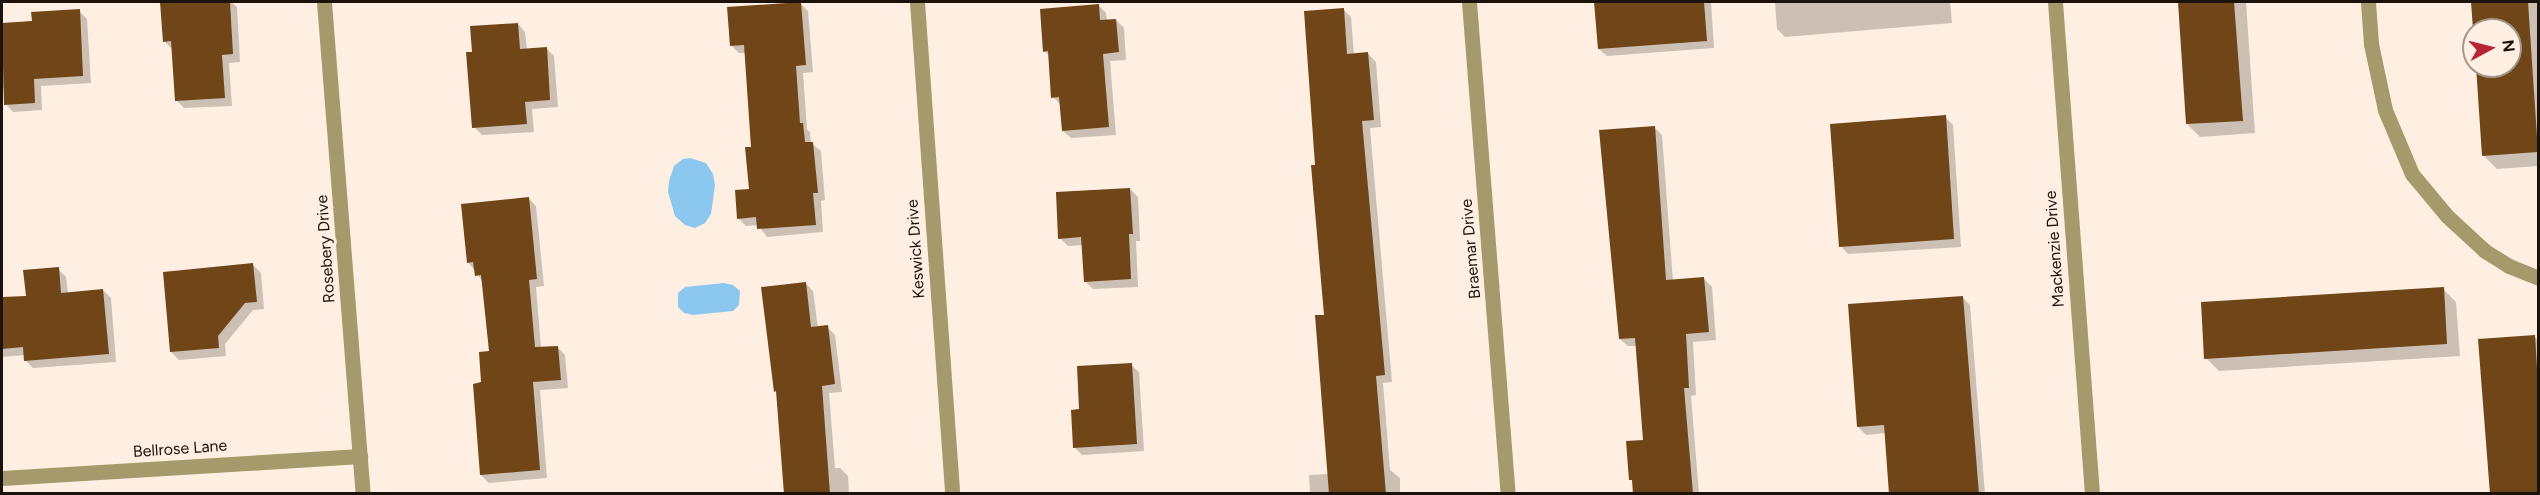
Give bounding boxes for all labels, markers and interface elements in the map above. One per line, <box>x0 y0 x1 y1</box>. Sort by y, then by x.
north arrow <box>2462 18 2522 78</box>
text: N <box>2498 39 2519 53</box>
street label: Mackenzie Drive <box>2041 190 2069 308</box>
street label: Rosebery Drive <box>313 194 339 304</box>
street label: Braemar Drive <box>1457 198 1485 300</box>
street label: Keswick Drive <box>903 199 929 299</box>
street label: Bellrose Lane <box>132 436 228 462</box>

